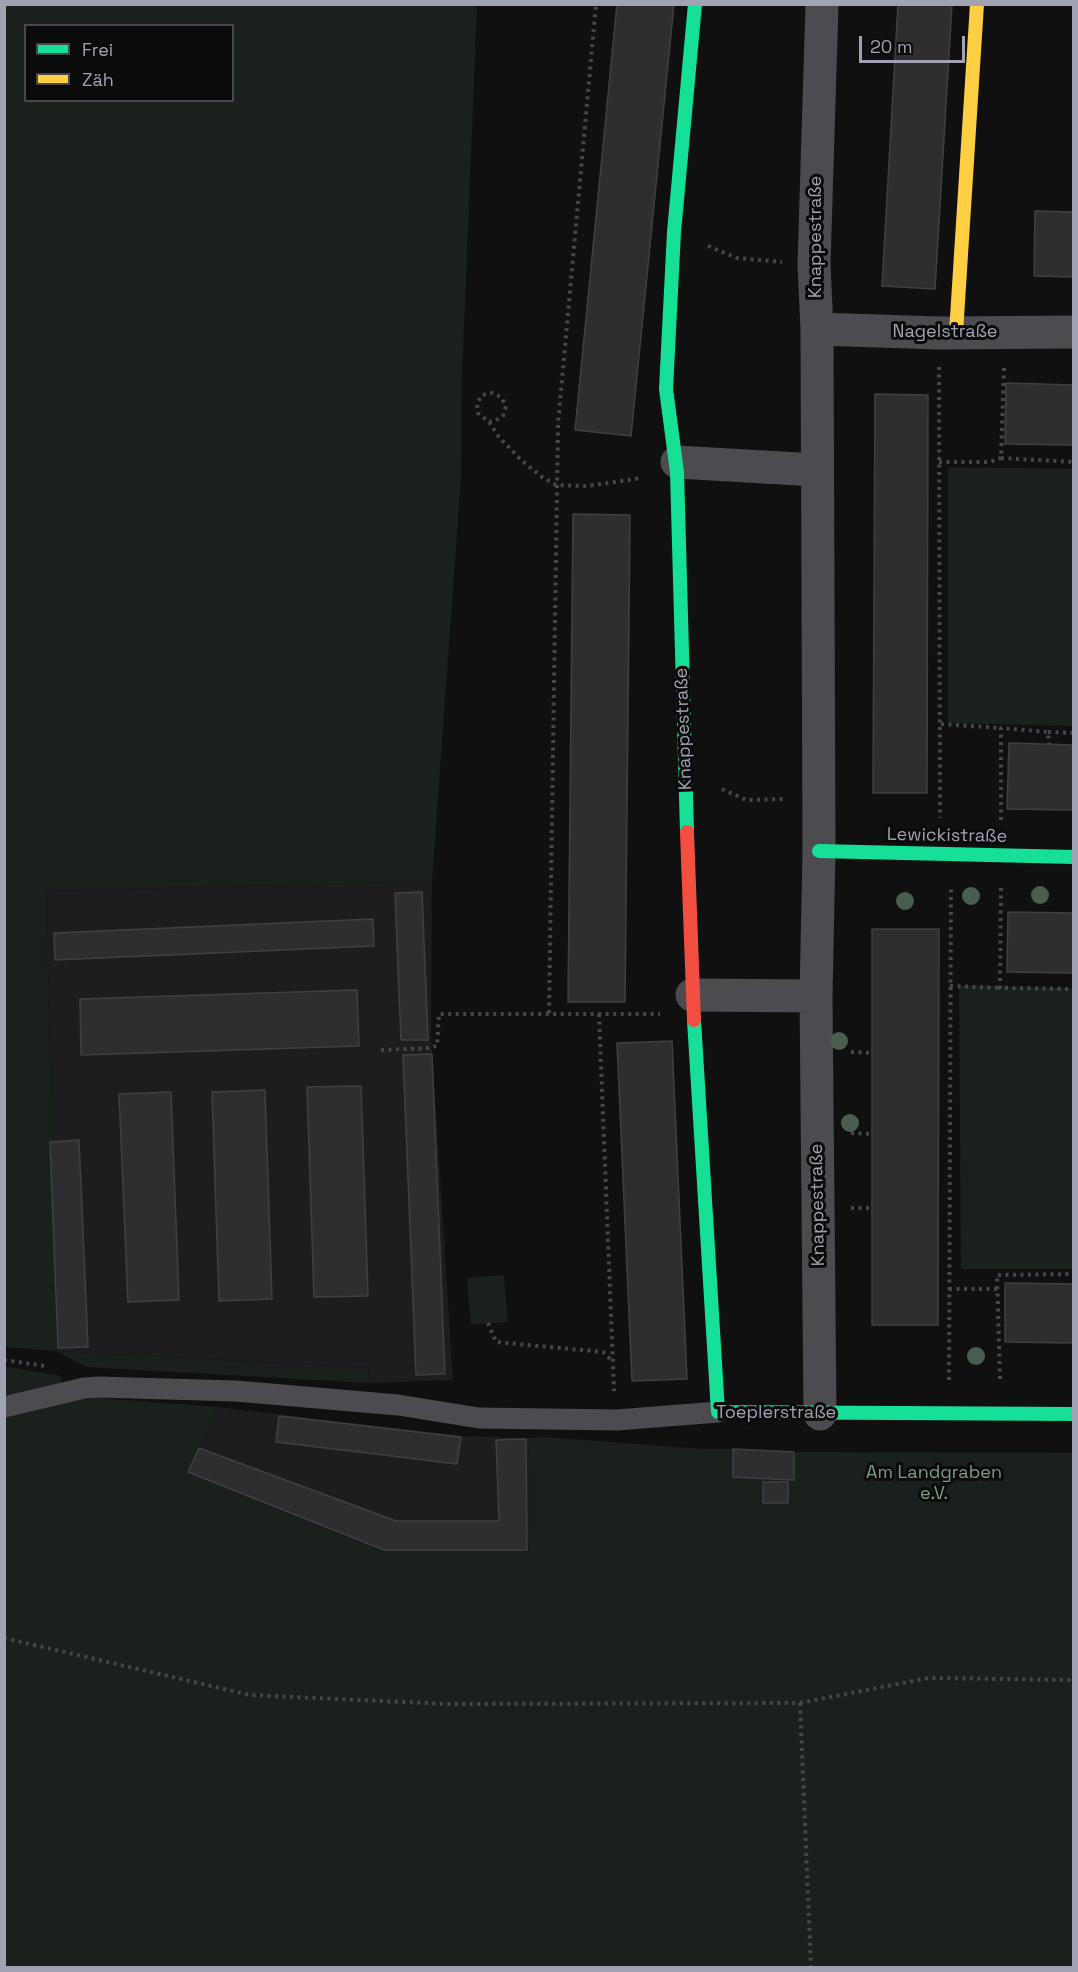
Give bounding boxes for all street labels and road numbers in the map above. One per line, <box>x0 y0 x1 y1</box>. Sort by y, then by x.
street label: Knappestraße <box>805 176 827 298</box>
street label: Nagelstraße <box>892 321 998 343</box>
street label: Knappestraße <box>671 667 697 791</box>
street label: Lewickistraße <box>887 824 1007 848</box>
street label: Knappestraße <box>806 1144 830 1266</box>
street label: Toeplerstraße <box>716 1402 836 1424</box>

